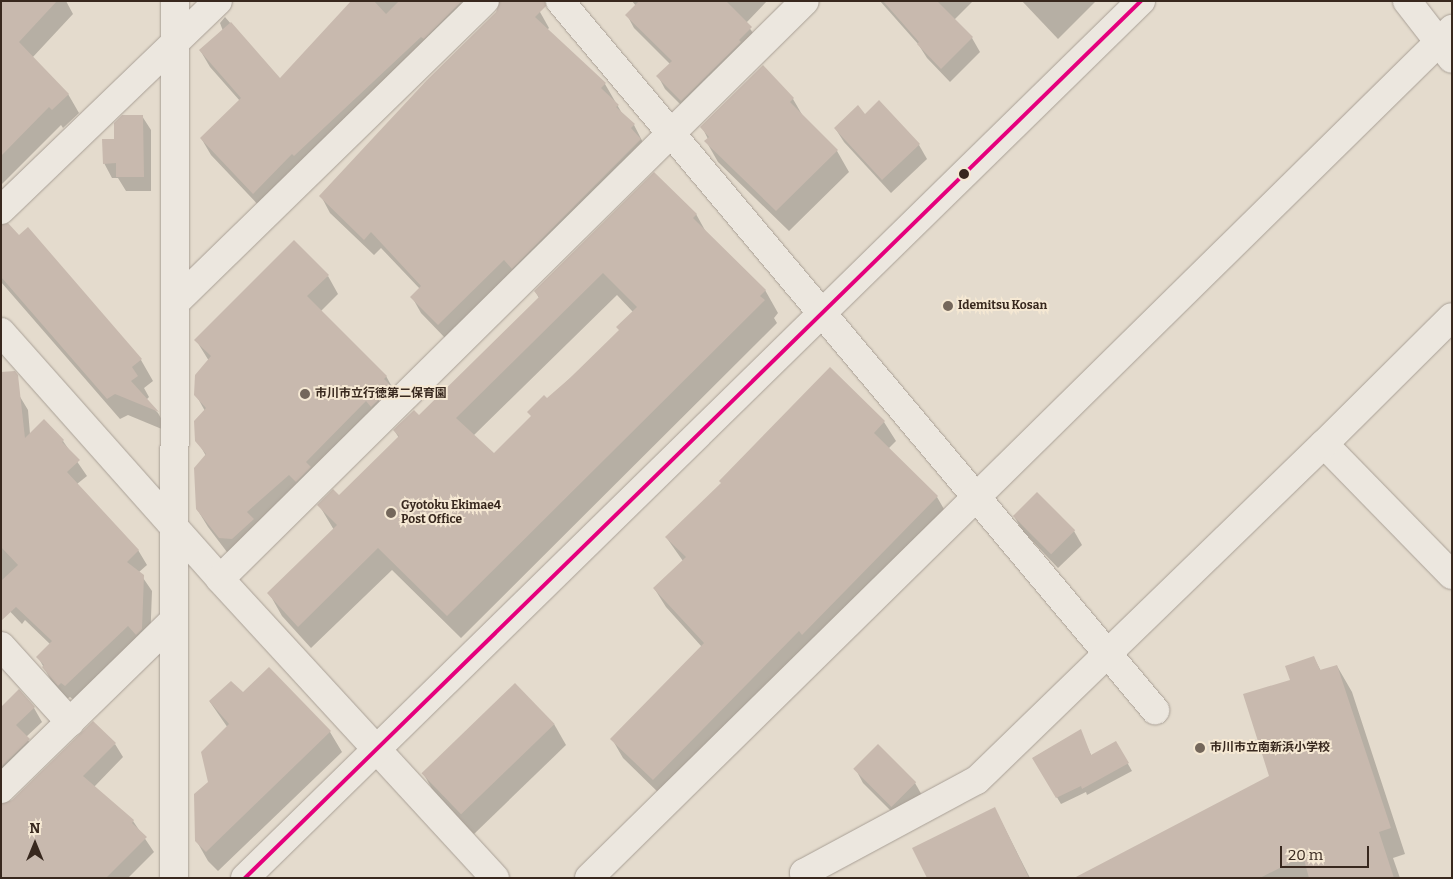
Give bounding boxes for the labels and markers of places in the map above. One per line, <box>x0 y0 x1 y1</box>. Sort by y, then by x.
unlabelled marker <box>959 169 969 179</box>
place label: Idemitsu Kosan <box>958 299 1047 313</box>
marker: Idemitsu Kosan <box>942 300 954 312</box>
place label: 市川市立行徳第二保育園 <box>315 387 447 401</box>
marker: 市川市立行徳第二保育園 <box>299 388 311 400</box>
place label: Gyotoku Ekimae4 Post Office <box>401 499 501 527</box>
marker: Gyotoku Ekimae4 Post Office <box>385 507 397 519</box>
place label: 市川市立南新浜小学校 <box>1210 741 1330 755</box>
marker: 市川市立南新浜小学校 <box>1194 742 1206 754</box>

